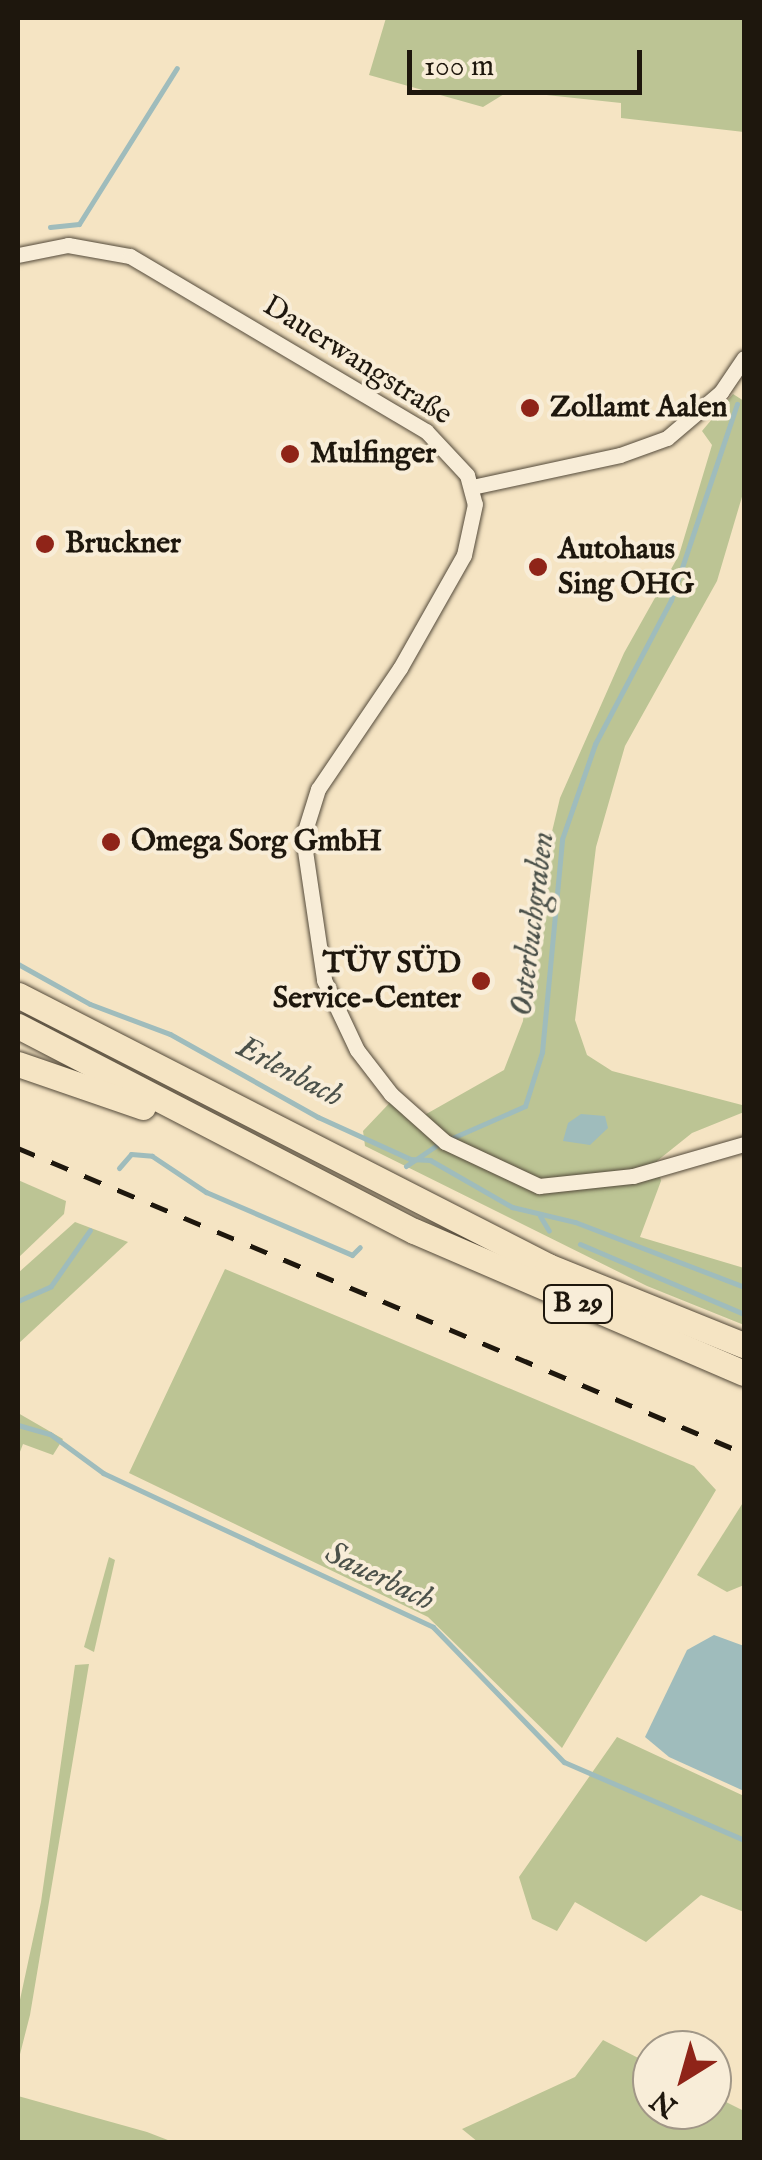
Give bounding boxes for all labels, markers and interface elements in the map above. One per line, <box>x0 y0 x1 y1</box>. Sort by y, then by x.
scale bar <box>412 30 647 92</box>
text: 100 m <box>424 48 494 86</box>
street label: Dauerwangstraße <box>256 288 458 434</box>
place label: Zollamt Aalen <box>550 390 727 426</box>
marker: Zollamt Aalen <box>519 397 541 419</box>
place label: Mulfinger <box>310 436 436 472</box>
marker: Mulfinger <box>279 443 301 465</box>
place label: Bruckner <box>65 526 181 562</box>
place label: Autohaus Sing OHG <box>558 532 694 602</box>
marker: Bruckner <box>34 533 56 555</box>
marker: Autohaus Sing OHG <box>527 556 549 578</box>
place label: Omega Sorg GmbH <box>131 824 382 860</box>
water label: Osterbuchgraben <box>504 830 564 1018</box>
marker: Omega Sorg GmbH <box>100 831 122 853</box>
place label: TÜV SÜD Service-Center <box>273 946 461 1016</box>
marker: TÜV SÜD Service-Center <box>470 970 492 992</box>
water label: Erlenbach <box>229 1029 349 1117</box>
road number: B 29 <box>543 1281 613 1327</box>
water label: Sauerbach <box>318 1535 440 1621</box>
north arrow <box>632 2030 732 2130</box>
text: N <box>645 2081 685 2124</box>

